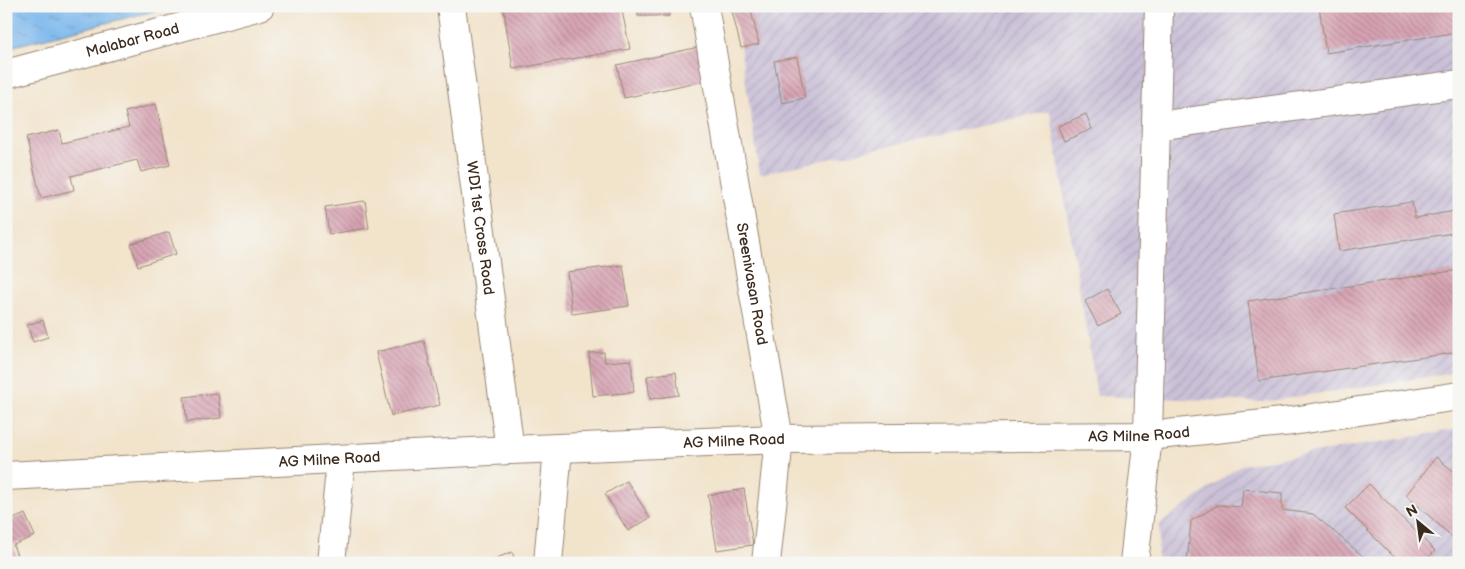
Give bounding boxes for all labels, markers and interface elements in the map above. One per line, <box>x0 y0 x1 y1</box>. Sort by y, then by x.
street label: Malabar Road <box>84 19 181 62</box>
street label: WDI 1st Cross Road <box>462 160 499 296</box>
street label: Sreenivasan Road <box>732 221 772 346</box>
street label: AG Milne Road <box>1088 422 1191 446</box>
street label: AG Milne Road <box>683 429 785 452</box>
street label: AG Milne Road <box>278 447 381 471</box>
north arrow <box>1392 496 1442 546</box>
text: N <box>1403 501 1421 521</box>

